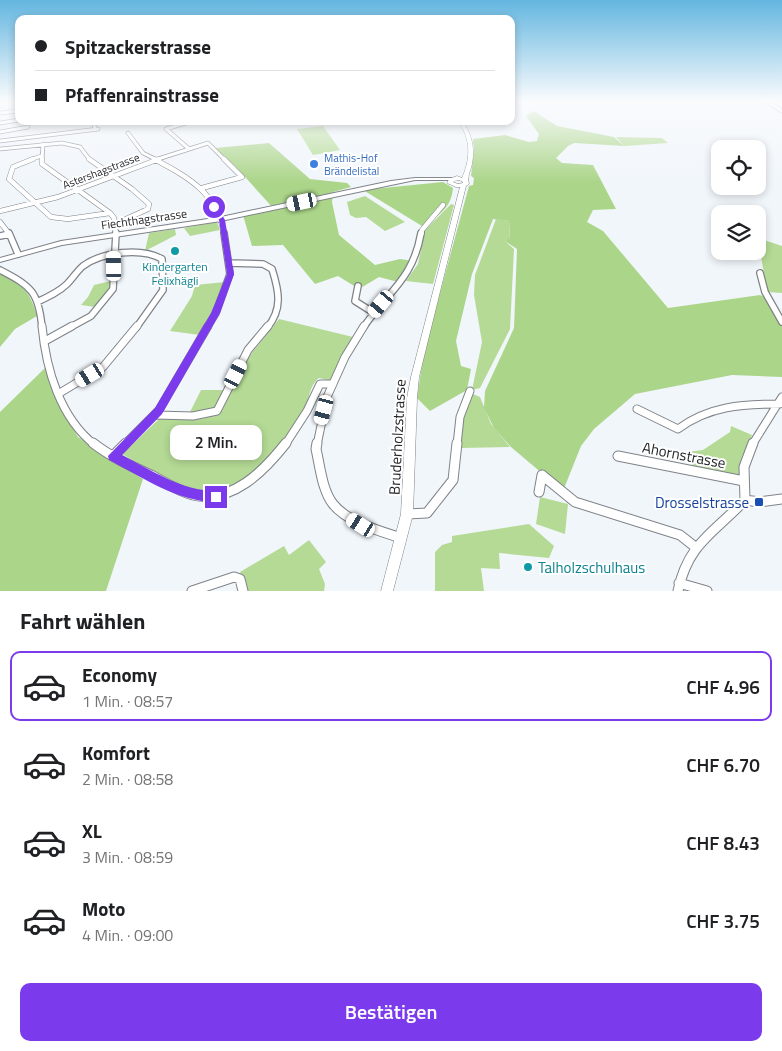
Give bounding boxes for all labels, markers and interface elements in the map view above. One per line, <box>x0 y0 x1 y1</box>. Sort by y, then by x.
text: Spitzackerstrasse <box>65 32 211 61</box>
text: Pfaffenrainstrasse <box>65 80 219 109</box>
map controls <box>711 140 766 260</box>
button: locate <box>711 140 766 195</box>
street label: Astershagstrasse <box>60 149 142 193</box>
place label: Mathis-Hof Brändelistal <box>324 150 379 179</box>
marker: Mathis-Hof Brändelistal <box>308 158 320 170</box>
car <box>285 192 318 212</box>
route start <box>203 196 225 218</box>
street label: Fiechthagstrasse <box>100 204 188 234</box>
button: layers <box>711 205 766 260</box>
marker: Kindergarten Felixhägli <box>169 245 181 257</box>
car <box>106 251 121 281</box>
place label: Kindergarten Felixhägli <box>142 257 208 290</box>
car <box>365 288 396 320</box>
car <box>222 357 249 391</box>
car <box>73 361 106 389</box>
street label: Bruderholzstrasse <box>382 379 412 495</box>
car <box>312 394 335 426</box>
callout: 2 Min. <box>170 424 262 460</box>
text: 2 Min. <box>195 430 237 454</box>
street label: Ahornstrasse <box>640 436 728 474</box>
route end <box>205 486 227 508</box>
place label: Drosselstrasse <box>655 491 749 514</box>
marker: Drosselstrasse <box>753 496 765 508</box>
car <box>344 511 377 539</box>
place label: Talholzschulhaus <box>538 556 645 579</box>
marker: Talholzschulhaus <box>522 561 534 573</box>
text: Fahrt wählen <box>20 604 145 638</box>
text: Economy <box>82 660 157 689</box>
icon: car <box>22 664 67 709</box>
text: CHF 4.96 <box>686 672 760 701</box>
text: 1 Min. · 08:57 <box>82 689 173 713</box>
text: Komfort <box>82 738 150 767</box>
icon: car <box>22 742 67 787</box>
text: CHF 6.70 <box>686 750 760 779</box>
text: 2 Min. · 08:58 <box>82 767 173 791</box>
text: XL <box>82 816 102 845</box>
icon: car <box>22 820 67 865</box>
text: CHF 8.43 <box>686 828 760 857</box>
text: 3 Min. · 08:59 <box>82 845 173 869</box>
text: Moto <box>82 894 125 923</box>
icon: car <box>22 898 67 943</box>
text: CHF 3.75 <box>686 906 760 935</box>
text: 4 Min. · 09:00 <box>82 923 173 947</box>
button: Bestätigen <box>20 983 762 1041</box>

